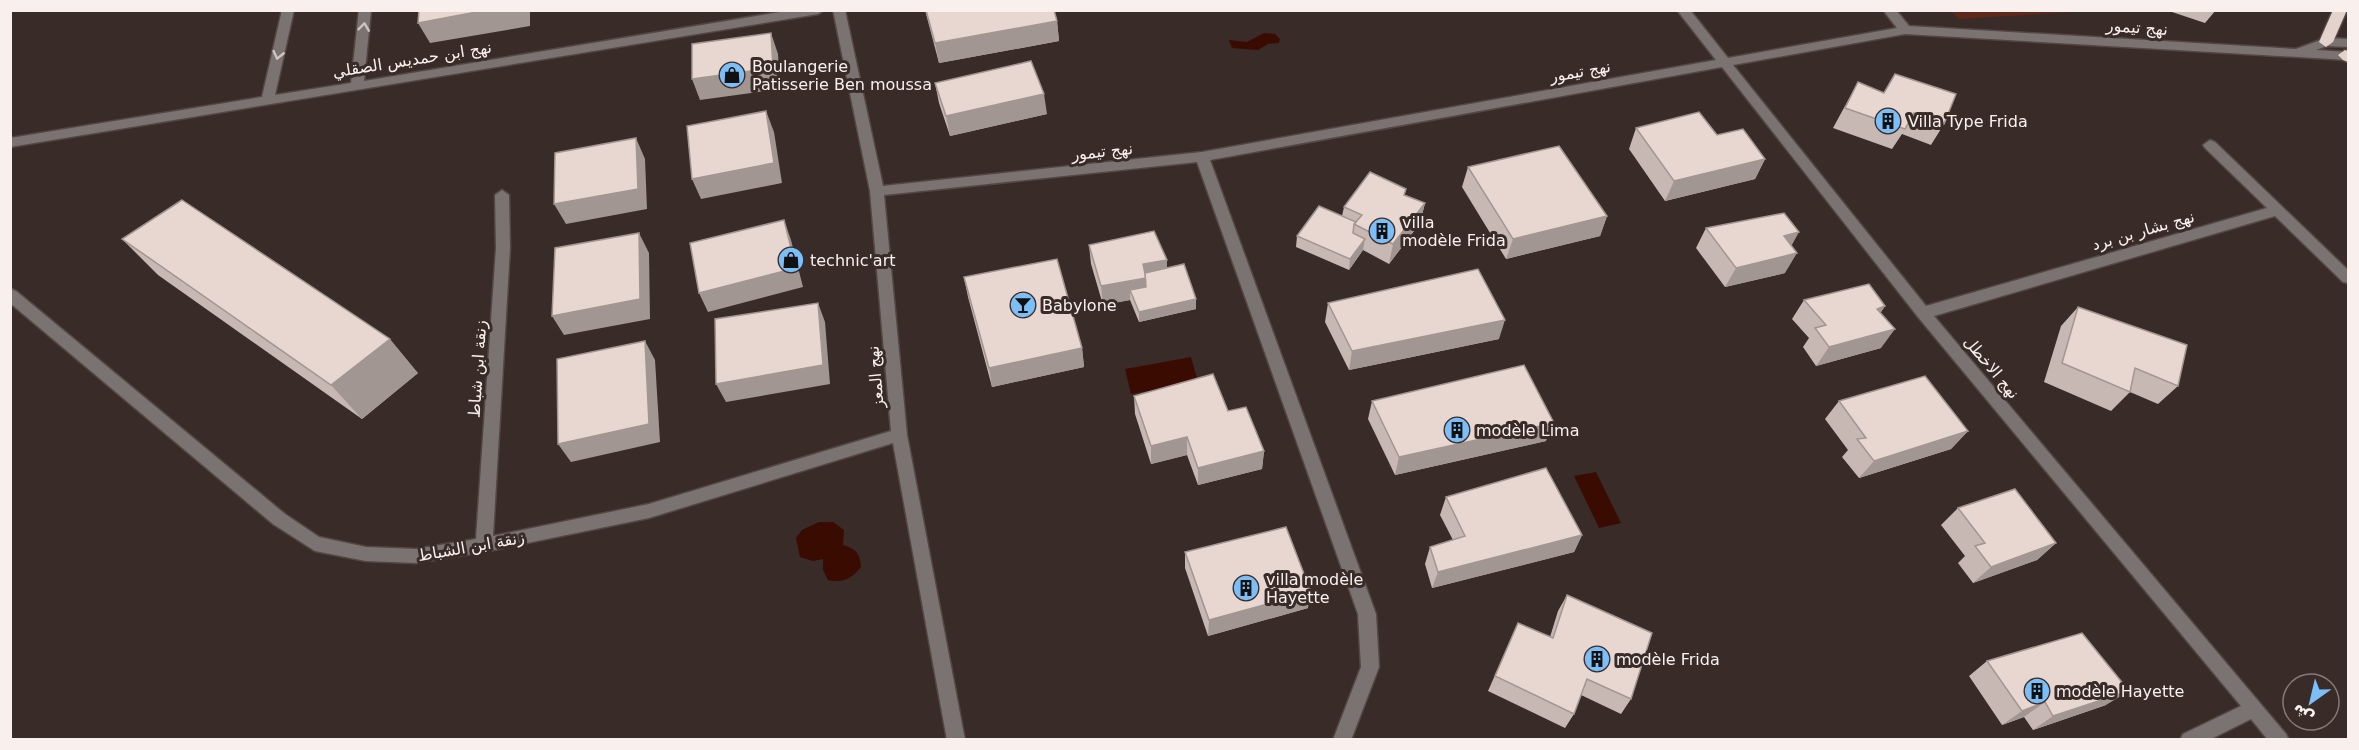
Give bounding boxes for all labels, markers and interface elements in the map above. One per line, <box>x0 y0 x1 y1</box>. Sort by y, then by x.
street label: نهج تيمور <box>2104 16 2168 40</box>
one-way arrow <box>357 22 369 31</box>
street label: نهج ابن حمديس الصقلي <box>331 38 493 82</box>
one-way arrow <box>272 50 285 60</box>
place label: Boulangerie Patisserie Ben moussa <box>752 57 932 94</box>
street label: نهج تيمور <box>1547 57 1612 87</box>
shop icon: Boulangerie Patisserie Ben moussa <box>717 60 747 90</box>
building icon: Villa Type Frida <box>1873 106 1903 136</box>
place label: Villa Type Frida <box>1908 112 2028 131</box>
street label: نهج تيمور <box>1069 139 1134 165</box>
street label: نهج بشار بن برد <box>2090 207 2197 255</box>
place label: villa modèle Frida <box>1402 213 1506 250</box>
building icon: villa modèle Frida <box>1367 216 1397 246</box>
shop icon: technic'art <box>776 245 806 275</box>
place label: technic'art <box>810 251 896 270</box>
bar icon: Babylone <box>1008 290 1038 320</box>
place label: Babylone <box>1042 296 1117 315</box>
street label: زنقة ابن شباط <box>465 319 491 419</box>
street label: نهج الاخطل <box>1959 332 2023 403</box>
street label: نهج المعز <box>863 345 889 410</box>
building icon: modèle Lima <box>1442 415 1472 445</box>
place label: modèle Lima <box>1476 421 1580 440</box>
street label: زنقة ابن الشباط <box>416 528 526 566</box>
place label: villa modèle Hayette <box>1266 570 1363 607</box>
building icon: villa modèle Hayette <box>1231 573 1261 603</box>
building icon: modèle Frida <box>1582 644 1612 674</box>
place label: modèle Frida <box>1616 650 1720 669</box>
north arrow <box>2281 672 2341 732</box>
building icon: modèle Hayette <box>2022 676 2052 706</box>
place label: modèle Hayette <box>2056 682 2184 701</box>
text: ش <box>2288 700 2317 728</box>

